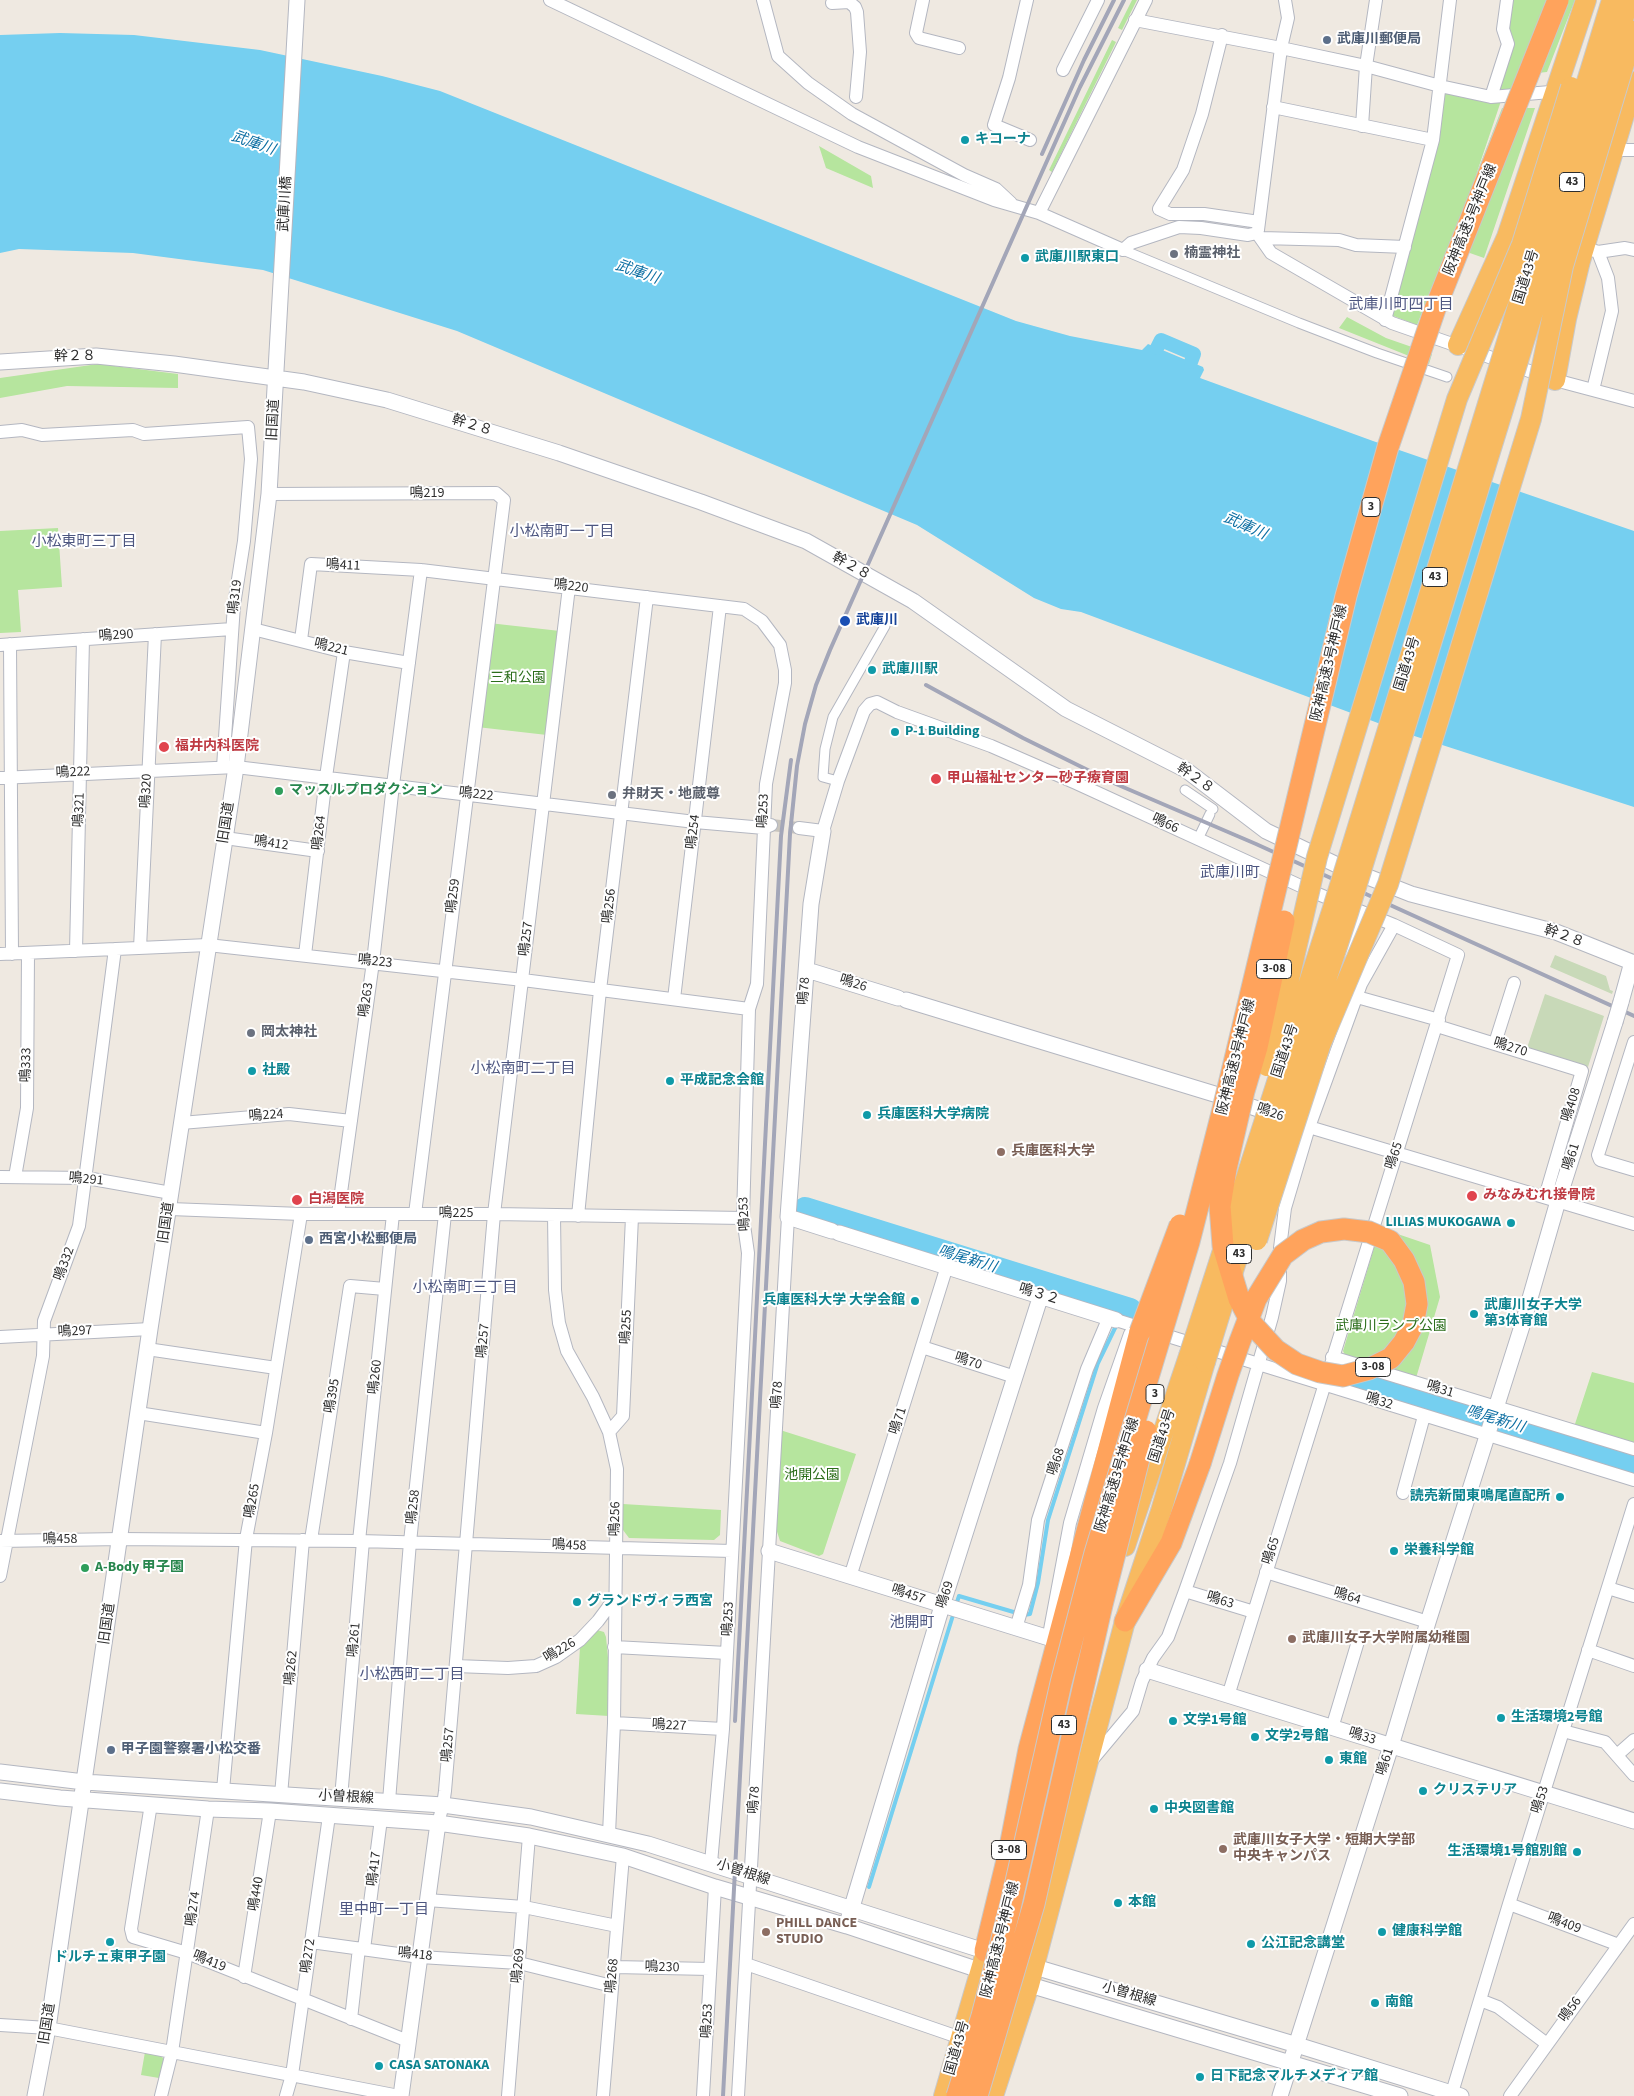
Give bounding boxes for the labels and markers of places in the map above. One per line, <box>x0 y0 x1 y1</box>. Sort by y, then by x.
place label: 武庫川郵便局 <box>1337 32 1421 48</box>
marker: 武庫川郵便局 <box>1321 34 1333 46</box>
place label: キコーナ <box>975 132 1031 148</box>
marker: キコーナ <box>959 134 971 146</box>
place label: 楠霊神社 <box>1184 246 1240 262</box>
marker: 楠霊神社 <box>1168 248 1180 260</box>
place label: 武庫川駅東口 <box>1035 250 1119 266</box>
marker: 武庫川駅東口 <box>1019 252 1031 264</box>
place label: 武庫川 <box>856 613 898 629</box>
marker: 武庫川 <box>838 614 852 628</box>
place label: 武庫川駅 <box>882 662 938 678</box>
marker: 武庫川駅 <box>866 664 878 676</box>
place label: P-1 Building <box>905 724 980 740</box>
marker: P-1 Building <box>889 726 901 738</box>
place label: 福井内科医院 <box>175 739 259 755</box>
marker: 福井内科医院 <box>157 740 171 754</box>
place label: 甲山福祉センター砂子療育園 <box>947 771 1129 787</box>
marker: 甲山福祉センター砂子療育園 <box>929 772 943 786</box>
place label: マッスルプロダクション <box>289 783 443 799</box>
marker: マッスルプロダクション <box>273 785 285 797</box>
place label: 弁財天・地蔵尊 <box>622 787 720 803</box>
marker: 弁財天・地蔵尊 <box>606 789 618 801</box>
place label: 岡太神社 <box>261 1025 317 1041</box>
marker: 岡太神社 <box>245 1027 257 1039</box>
place label: 社殿 <box>262 1063 290 1079</box>
marker: 社殿 <box>246 1065 258 1077</box>
place label: 平成記念会館 <box>680 1073 764 1089</box>
marker: 平成記念会館 <box>664 1075 676 1087</box>
place label: 兵庫医科大学病院 <box>877 1107 989 1123</box>
marker: 兵庫医科大学病院 <box>861 1109 873 1121</box>
place label: 兵庫医科大学 <box>1011 1144 1095 1160</box>
marker: 兵庫医科大学 <box>995 1146 1007 1158</box>
place label: みなみむれ接骨院 <box>1483 1188 1595 1204</box>
marker: みなみむれ接骨院 <box>1465 1189 1479 1203</box>
place label: 白潟医院 <box>308 1192 364 1208</box>
marker: 白潟医院 <box>290 1193 304 1207</box>
place label: LILIAS MUKOGAWA <box>1385 1215 1501 1231</box>
marker: LILIAS MUKOGAWA <box>1505 1217 1517 1229</box>
place label: 西宮小松郵便局 <box>319 1232 417 1248</box>
marker: 西宮小松郵便局 <box>303 1234 315 1246</box>
place label: 兵庫医科大学 大学会館 <box>762 1293 905 1309</box>
marker: 兵庫医科大学 大学会館 <box>909 1295 921 1307</box>
place label: 武庫川女子大学 第3体育館 <box>1484 1298 1582 1330</box>
marker: 武庫川女子大学 第3体育館 <box>1468 1308 1480 1320</box>
place label: 読売新聞東鳴尾直配所 <box>1410 1489 1550 1505</box>
marker: 読売新聞東鳴尾直配所 <box>1554 1491 1566 1503</box>
place label: 栄養科学館 <box>1404 1543 1474 1559</box>
marker: 栄養科学館 <box>1388 1545 1400 1557</box>
place label: A-Body 甲子園 <box>95 1560 184 1576</box>
marker: A-Body 甲子園 <box>79 1562 91 1574</box>
place label: グランドヴィラ西宮 <box>587 1594 713 1610</box>
marker: グランドヴィラ西宮 <box>571 1596 583 1608</box>
place label: 武庫川女子大学附属幼稚園 <box>1302 1631 1470 1647</box>
marker: 武庫川女子大学附属幼稚園 <box>1286 1633 1298 1645</box>
place label: 生活環境2号館 <box>1511 1710 1602 1726</box>
marker: 生活環境2号館 <box>1495 1712 1507 1724</box>
place label: 文学1号館 <box>1183 1713 1246 1729</box>
marker: 文学1号館 <box>1167 1715 1179 1727</box>
place label: 文学2号館 <box>1265 1729 1328 1745</box>
marker: 文学2号館 <box>1249 1731 1261 1743</box>
place label: 甲子園警察署小松交番 <box>121 1742 261 1758</box>
marker: 甲子園警察署小松交番 <box>105 1744 117 1756</box>
place label: 東館 <box>1339 1752 1367 1768</box>
marker: 東館 <box>1323 1754 1335 1766</box>
place label: クリステリア <box>1433 1783 1517 1799</box>
marker: クリステリア <box>1417 1785 1429 1797</box>
place label: 中央図書館 <box>1164 1801 1234 1817</box>
marker: 中央図書館 <box>1148 1803 1160 1815</box>
place label: 武庫川女子大学・短期大学部 中央キャンパス <box>1233 1833 1415 1865</box>
marker: 武庫川女子大学・短期大学部 中央キャンパス <box>1217 1843 1229 1855</box>
place label: 生活環境1号館別館 <box>1448 1844 1567 1860</box>
marker: 生活環境1号館別館 <box>1571 1846 1583 1858</box>
place label: 本館 <box>1128 1895 1156 1911</box>
marker: 本館 <box>1112 1897 1124 1909</box>
place label: PHILL DANCE STUDIO <box>776 1916 857 1948</box>
place label: 健康科学館 <box>1392 1924 1462 1940</box>
marker: PHILL DANCE STUDIO <box>760 1926 772 1938</box>
marker: 健康科学館 <box>1376 1926 1388 1938</box>
marker: ドルチェ東甲子園 <box>104 1936 116 1948</box>
place label: 公江記念講堂 <box>1261 1936 1345 1952</box>
marker: 公江記念講堂 <box>1245 1938 1257 1950</box>
place label: ドルチェ東甲子園 <box>54 1950 166 1966</box>
place label: 南館 <box>1385 1995 1413 2011</box>
marker: 南館 <box>1369 1997 1381 2009</box>
place label: CASA SATONAKA <box>389 2058 489 2074</box>
marker: CASA SATONAKA <box>373 2060 385 2072</box>
place label: 日下記念マルチメディア館 <box>1210 2069 1378 2085</box>
marker: 日下記念マルチメディア館 <box>1194 2071 1206 2083</box>

